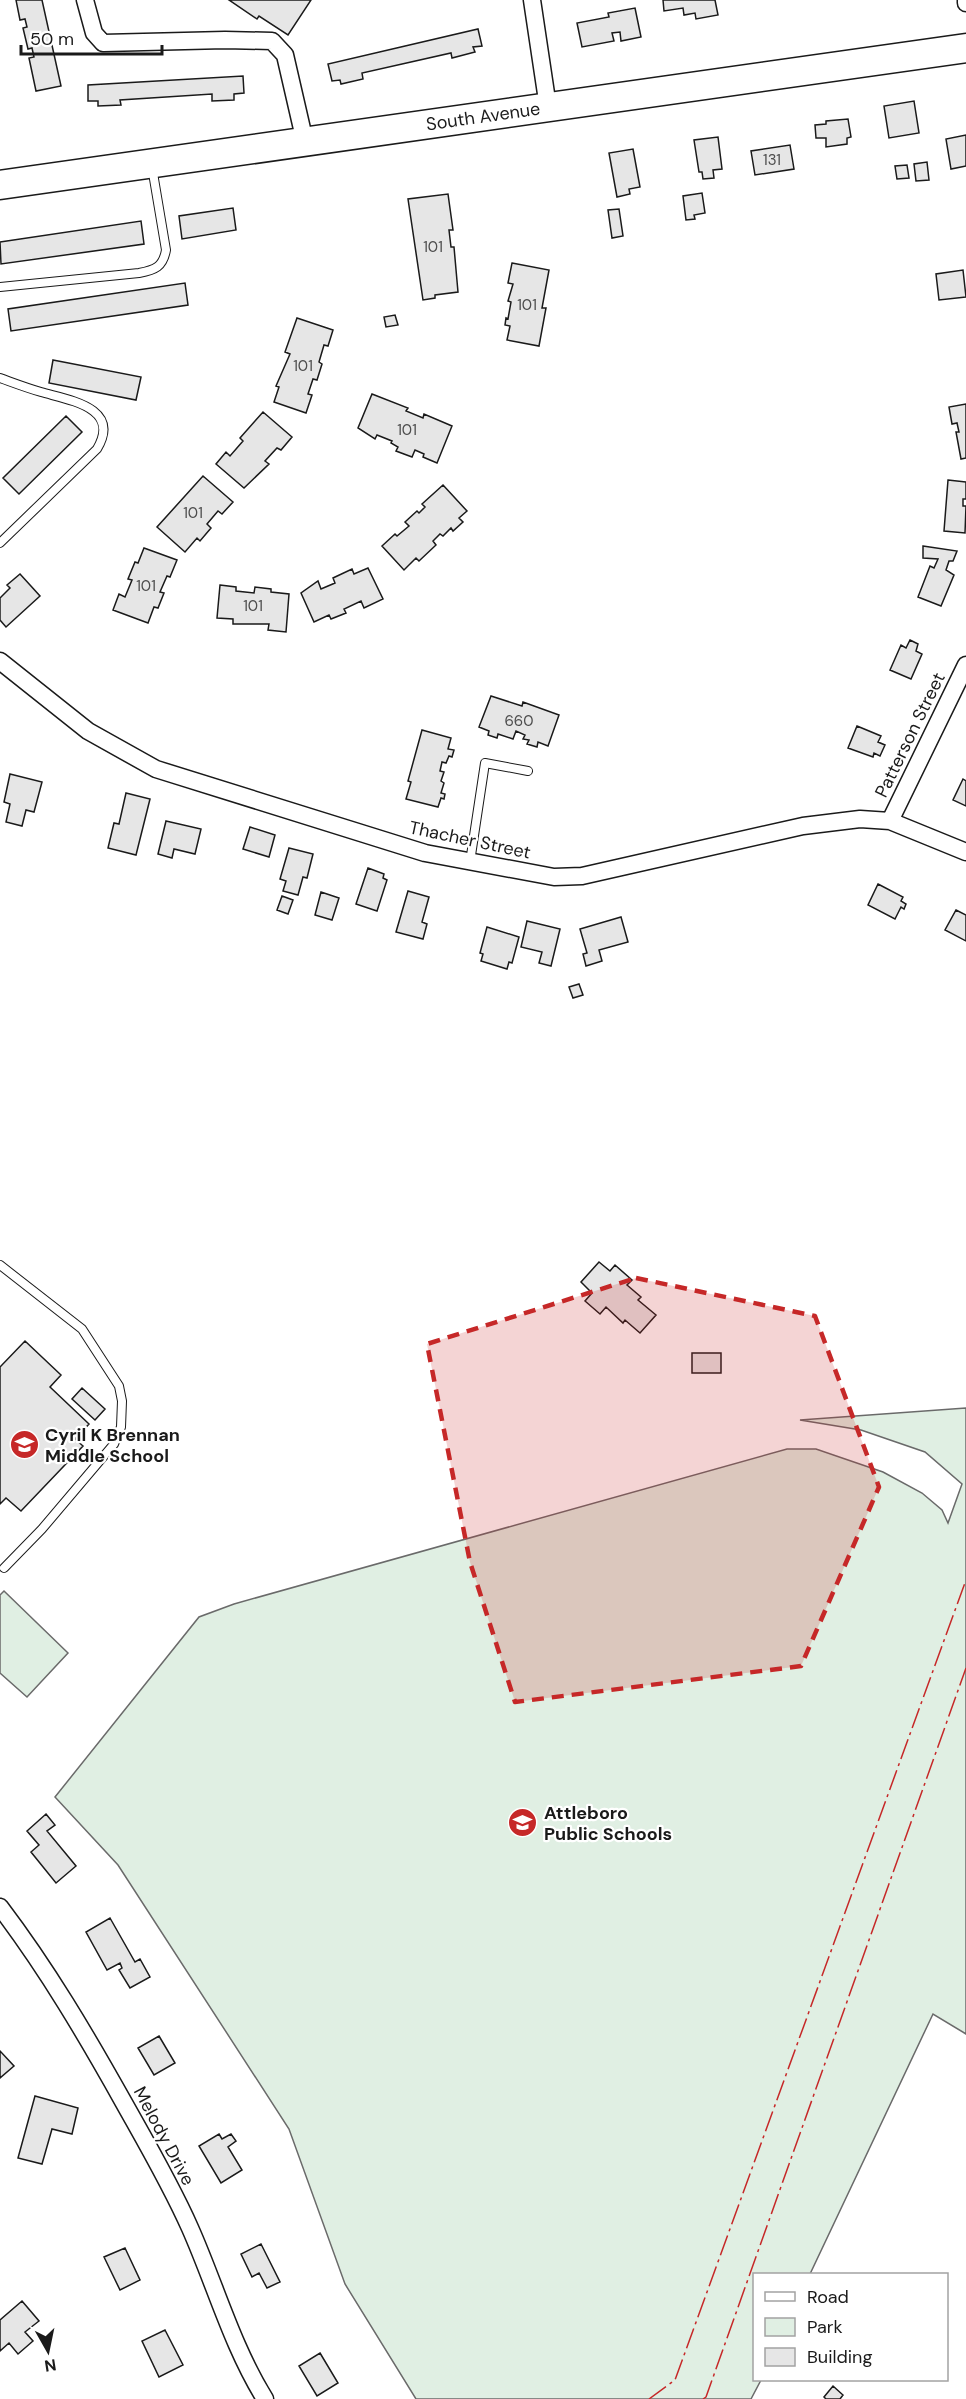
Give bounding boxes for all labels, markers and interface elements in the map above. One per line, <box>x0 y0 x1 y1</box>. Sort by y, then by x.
scale bar <box>21 18 162 56</box>
text: 50 m <box>30 27 74 51</box>
street label: South Avenue <box>425 97 542 136</box>
house number: 131 <box>763 150 781 170</box>
house number: 101 <box>423 237 443 257</box>
house number: 101 <box>517 295 537 315</box>
house number: 101 <box>293 356 313 376</box>
house number: 101 <box>397 420 417 440</box>
house number: 101 <box>183 503 203 523</box>
house number: 101 <box>136 576 156 596</box>
house number: 101 <box>243 596 263 616</box>
street label: Patterson Street <box>869 669 951 801</box>
house number: 660 <box>504 711 534 731</box>
street label: Thacher Street <box>407 815 533 865</box>
place label: Cyril K Brennan Middle School <box>45 1423 180 1468</box>
school or university icon: Cyril K Brennan Middle School <box>8 1429 40 1461</box>
place label: Attleboro Public Schools <box>544 1801 672 1846</box>
school or university icon: Attleboro Public Schools <box>507 1807 539 1839</box>
street label: Melody Drive <box>128 2082 200 2190</box>
legend <box>753 2273 948 2381</box>
text: Road <box>807 2285 849 2309</box>
text: Park <box>807 2315 843 2339</box>
north arrow <box>18 2321 78 2381</box>
text: Building <box>807 2345 872 2369</box>
text: N <box>43 2354 58 2377</box>

